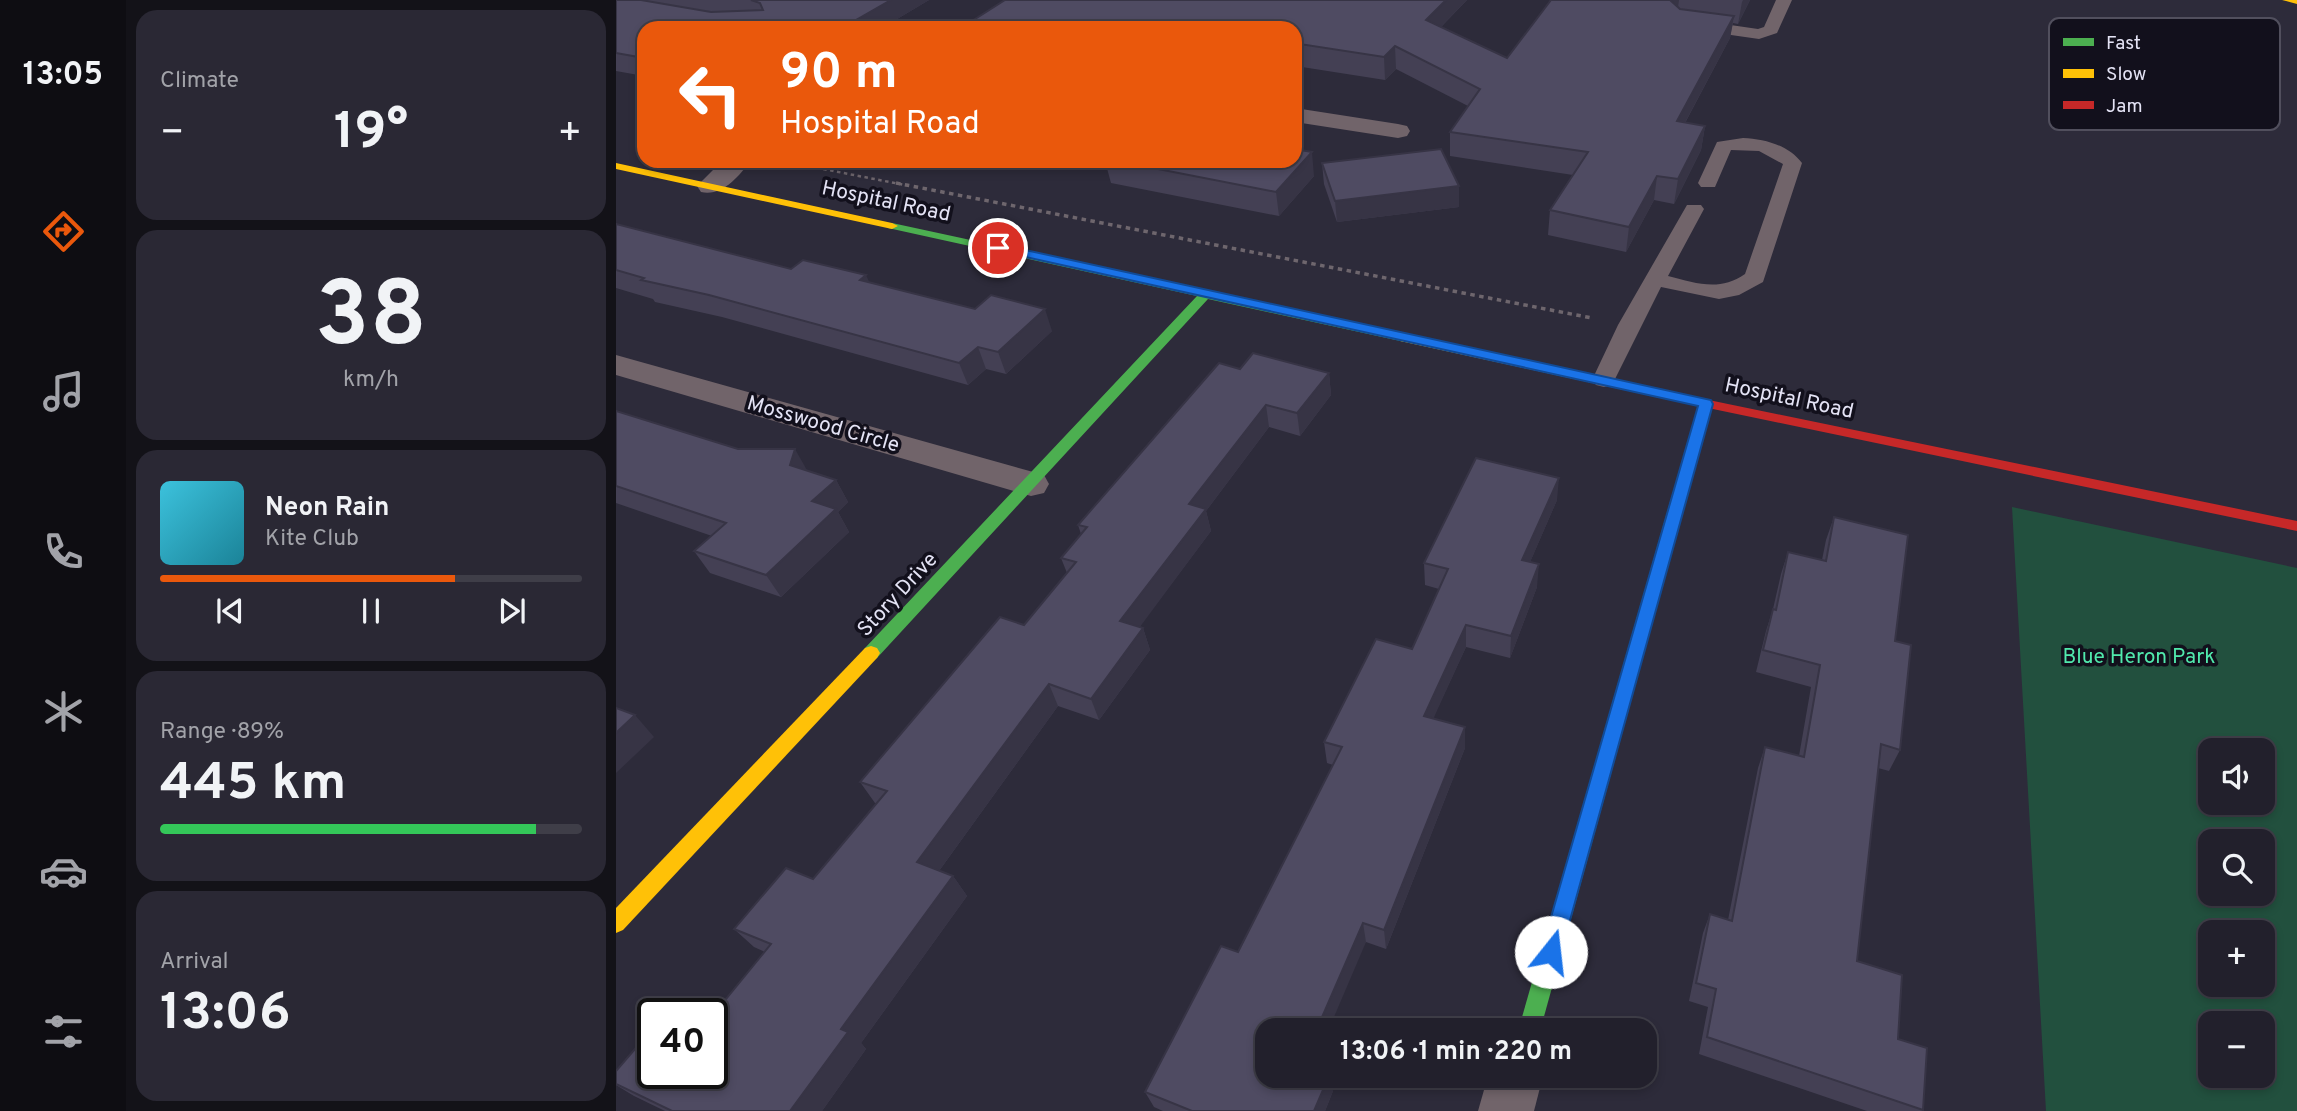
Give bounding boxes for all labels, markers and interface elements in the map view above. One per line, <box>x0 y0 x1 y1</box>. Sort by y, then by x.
legend <box>2049 18 2280 130</box>
text: Fast <box>2106 32 2141 56</box>
text: 90 m <box>780 44 898 106</box>
icon: left <box>665 49 756 140</box>
text: 13:05 <box>23 56 103 96</box>
text: Slow <box>2106 63 2146 87</box>
text: Climate <box>160 67 239 96</box>
text: Jam <box>2106 95 2143 119</box>
text: 19° <box>334 101 408 167</box>
text: Hospital Road <box>780 105 980 145</box>
text: − <box>160 110 185 159</box>
text: + <box>557 110 582 159</box>
street label: Hospital Road <box>819 175 953 229</box>
icon: directions <box>39 207 88 256</box>
pin <box>968 218 1028 278</box>
icon: arrive <box>979 229 1017 267</box>
text: 38 <box>315 263 427 378</box>
text: km/h <box>343 366 399 395</box>
icon: music <box>39 367 88 416</box>
street label: Hospital Road <box>1722 372 1856 426</box>
street label: Mosswood Circle <box>744 390 902 460</box>
text: Neon Rain <box>265 492 390 525</box>
text: Kite Club <box>265 525 359 554</box>
icon: phone <box>39 527 88 576</box>
street label: Story Drive <box>852 547 944 643</box>
icon: previous <box>211 592 249 630</box>
icon: pause <box>352 592 390 630</box>
icon: next <box>493 592 531 630</box>
park label: Blue Heron Park <box>2063 644 2215 671</box>
icon: climate <box>39 687 88 736</box>
text: Range · 89% <box>160 718 284 747</box>
map controls <box>2198 738 2275 1088</box>
button: sound <box>2198 738 2275 815</box>
text: 445 km <box>160 752 346 818</box>
button: search <box>2198 829 2275 906</box>
icon: car <box>39 847 88 896</box>
position arrow <box>1514 915 1588 989</box>
button: + <box>2198 920 2275 997</box>
text: Arrival <box>160 948 229 977</box>
text: 13:06 <box>160 982 291 1048</box>
speed limit sign: 40 <box>637 998 728 1089</box>
icon: filters <box>39 1007 88 1056</box>
button: − <box>2198 1011 2275 1088</box>
text: 13:06 · 1 min · 220 m <box>1340 1036 1572 1069</box>

